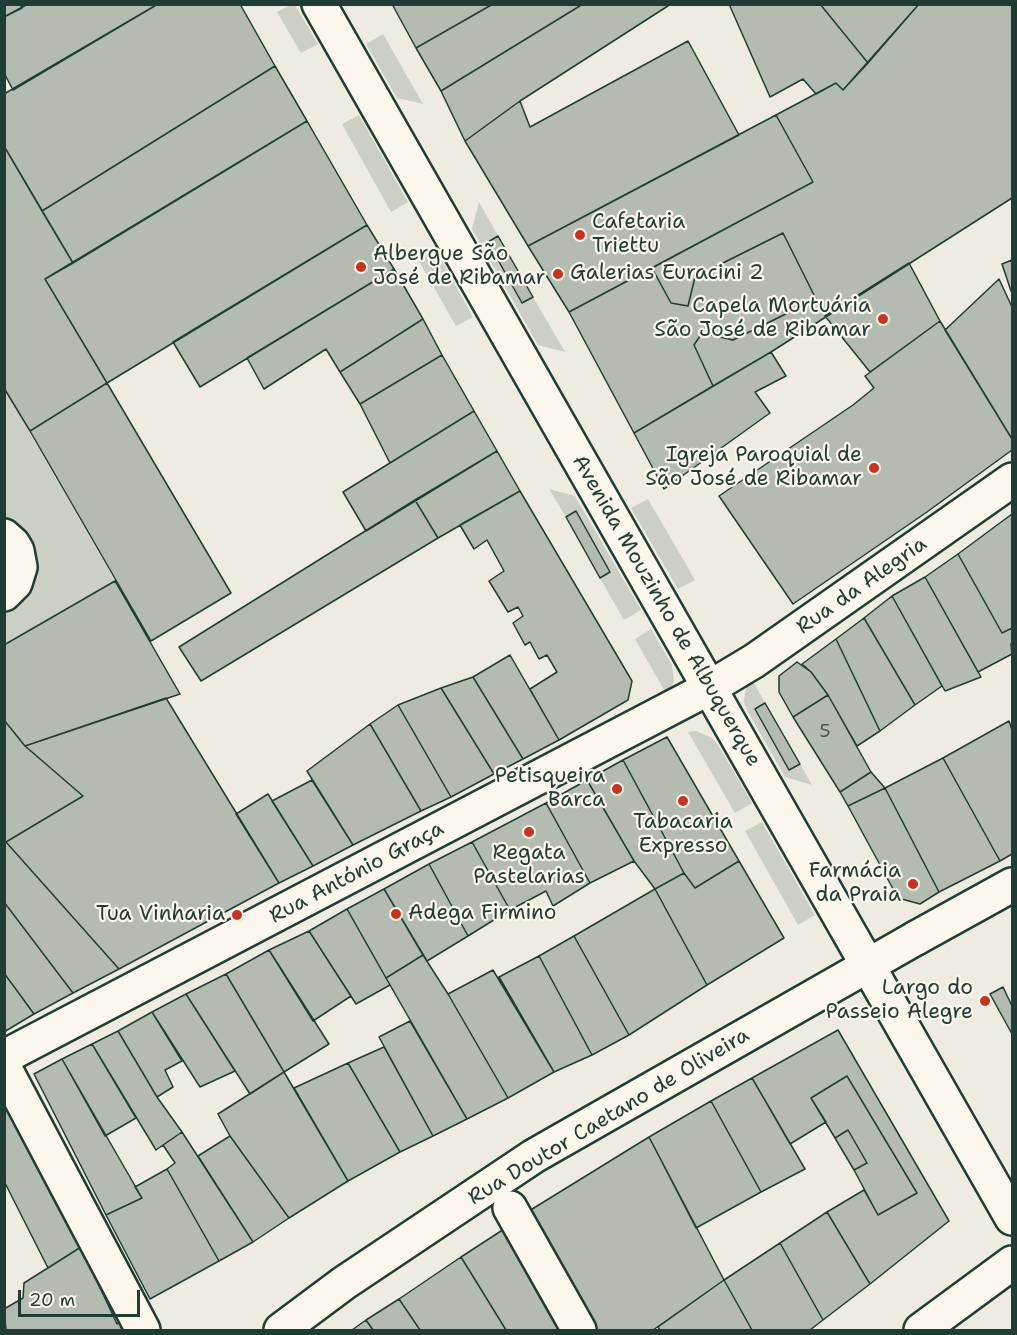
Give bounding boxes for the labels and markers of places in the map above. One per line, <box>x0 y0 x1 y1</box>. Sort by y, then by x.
place label: Cafetaria Triettu <box>592 210 685 260</box>
marker: Cafetaria Triettu <box>573 228 587 242</box>
place label: Albergue São José de Ribamar <box>373 242 545 292</box>
marker: Albergue São José de Ribamar <box>354 260 368 274</box>
place label: Galerias Euracini 2 <box>570 261 764 287</box>
marker: Galerias Euracini 2 <box>551 267 565 281</box>
place label: Capela Mortuária São José de Ribamar <box>654 294 871 344</box>
marker: Capela Mortuária São José de Ribamar <box>876 312 890 326</box>
place label: Igreja Paroquial de São José de Ribamar <box>645 443 862 493</box>
marker: Igreja Paroquial de São José de Ribamar <box>867 461 881 475</box>
place label: Petisqueira Barca <box>495 764 605 814</box>
marker: Petisqueira Barca <box>610 782 624 796</box>
marker: Tabacaria Expresso <box>676 794 690 808</box>
place label: Tabacaria Expresso <box>633 810 733 860</box>
marker: Regata Pastelarias <box>522 825 536 839</box>
place label: Regata Pastelarias <box>473 841 585 891</box>
place label: Farmácia da Praia <box>809 859 901 909</box>
marker: Farmácia da Praia <box>906 877 920 891</box>
place label: Adega Firmino <box>408 901 556 927</box>
place label: Tua Vinharia <box>96 902 225 928</box>
marker: Adega Firmino <box>389 907 403 921</box>
marker: Tua Vinharia <box>230 908 244 922</box>
place label: Largo do Passeio Alegre <box>826 976 973 1026</box>
marker: Largo do Passeio Alegre <box>978 994 992 1008</box>

